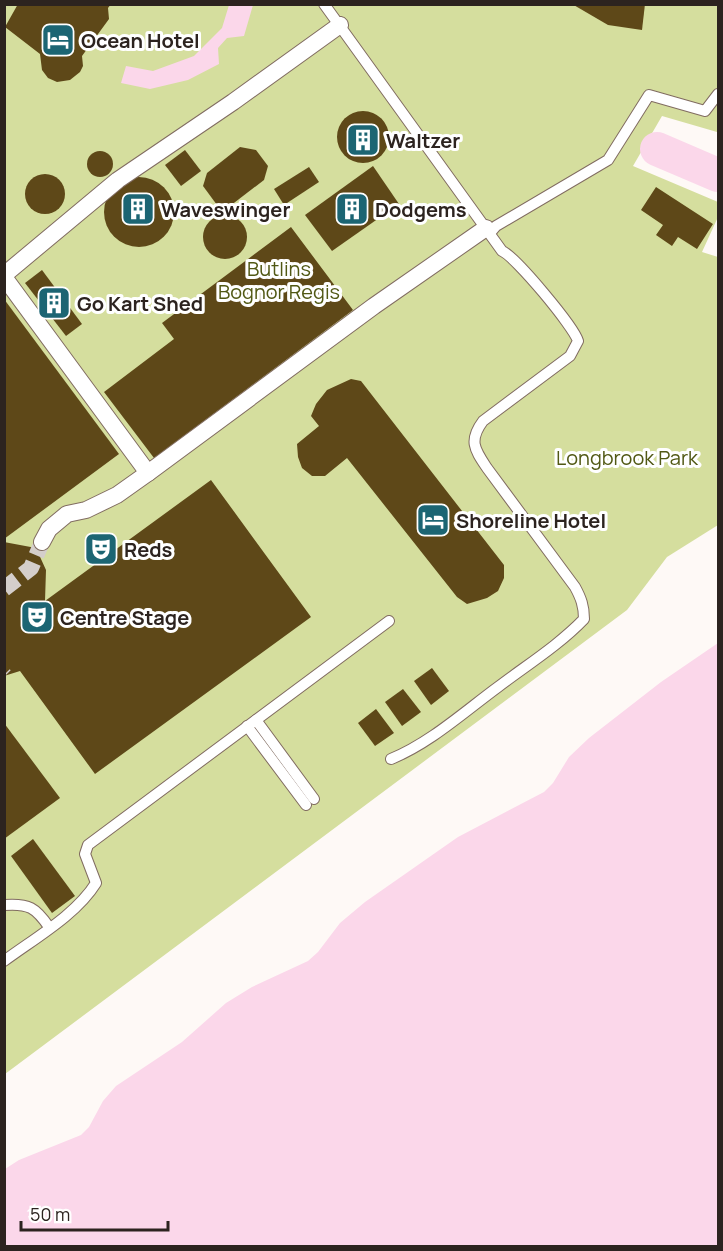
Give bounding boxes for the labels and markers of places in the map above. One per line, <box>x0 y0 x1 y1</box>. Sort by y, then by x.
hotel icon: Ocean Hotel <box>40 22 76 58</box>
place label: Ocean Hotel <box>81 27 200 54</box>
building icon: Waltzer <box>345 122 381 158</box>
place label: Waltzer <box>386 127 460 154</box>
building icon: Waveswinger <box>120 191 156 227</box>
building icon: Dodgems <box>334 191 370 227</box>
place label: Waveswinger <box>161 196 290 223</box>
place label: Dodgems <box>375 196 467 223</box>
building icon: Go Kart Shed <box>36 285 72 321</box>
place label: Go Kart Shed <box>77 290 203 317</box>
hotel icon: Shoreline Hotel <box>415 502 451 538</box>
place label: Shoreline Hotel <box>456 507 606 534</box>
theatre icon: Reds <box>83 531 119 567</box>
place label: Reds <box>124 536 173 563</box>
theatre icon: Centre Stage <box>19 599 55 635</box>
place label: Centre Stage <box>60 604 189 631</box>

